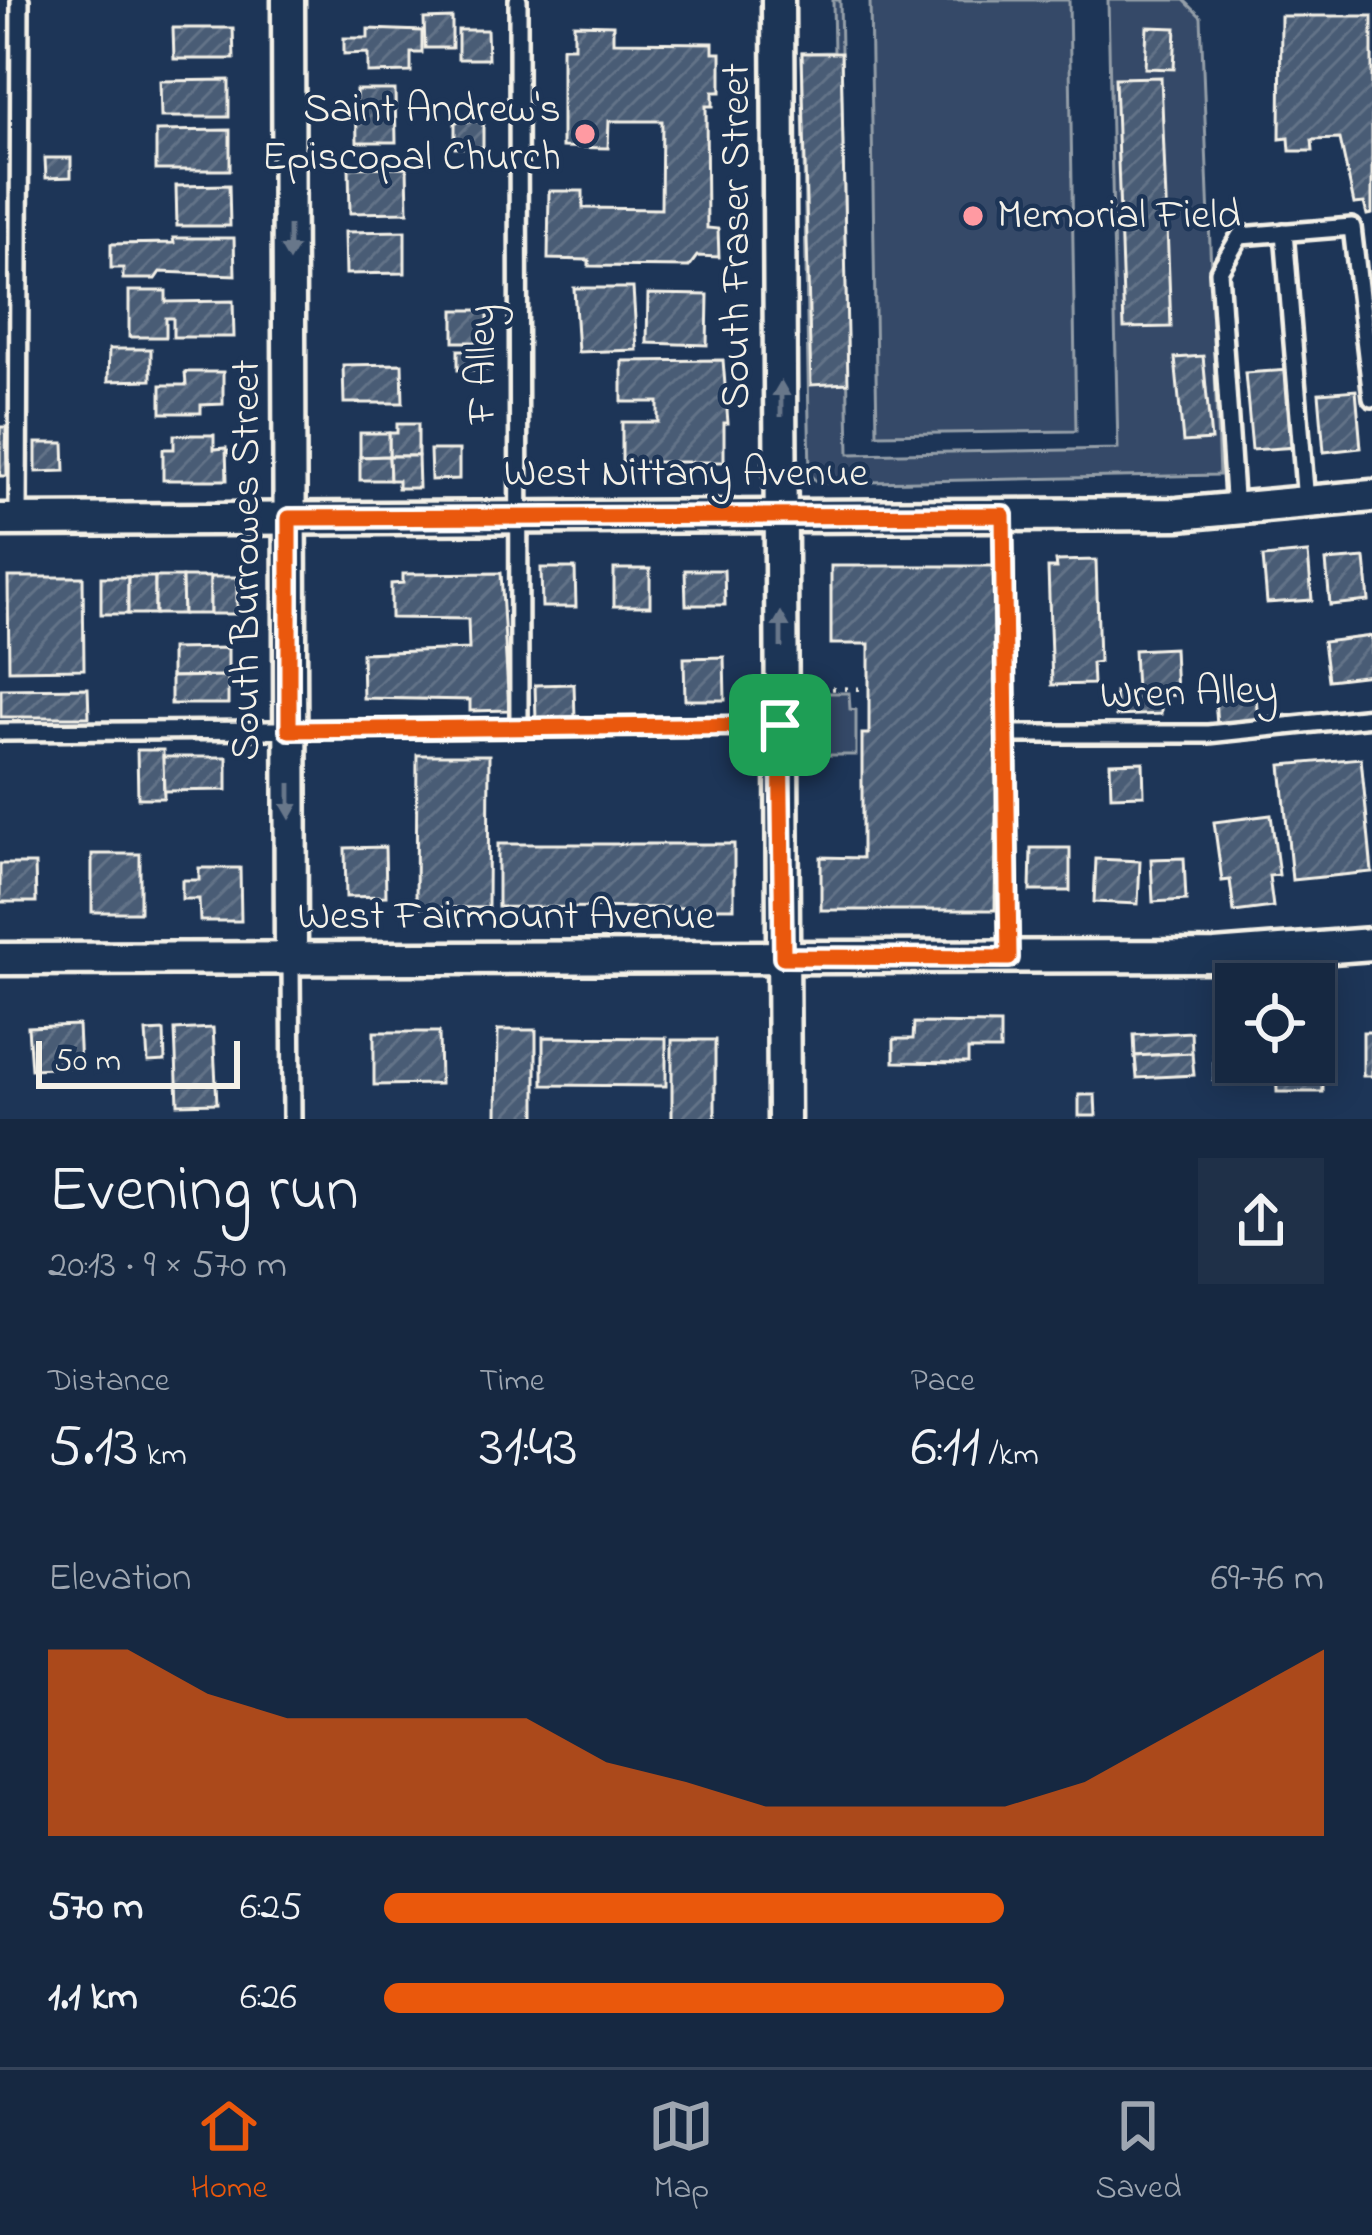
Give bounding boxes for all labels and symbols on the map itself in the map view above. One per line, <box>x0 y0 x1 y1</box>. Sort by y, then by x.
street label: South Fraser Street <box>707 63 768 409</box>
place label: Saint Andrew's Episcopal Church <box>262 80 561 189</box>
marker: Saint Andrew's Episcopal Church <box>572 121 598 147</box>
place label: Memorial Field <box>997 186 1241 247</box>
marker: Memorial Field <box>960 203 986 229</box>
one-way arrow <box>279 225 298 263</box>
street label: F Alley <box>453 304 514 425</box>
street label: South Burrowes Street <box>217 359 278 761</box>
one-way arrow <box>771 379 790 417</box>
street label: West Nittany Avenue <box>504 444 868 505</box>
one-way arrow <box>771 610 791 648</box>
street label: Wren Alley <box>1099 660 1279 728</box>
pin <box>729 674 831 776</box>
one-way arrow <box>280 783 300 821</box>
street label: West Fairmount Avenue <box>297 887 715 948</box>
scale bar <box>36 1035 240 1088</box>

